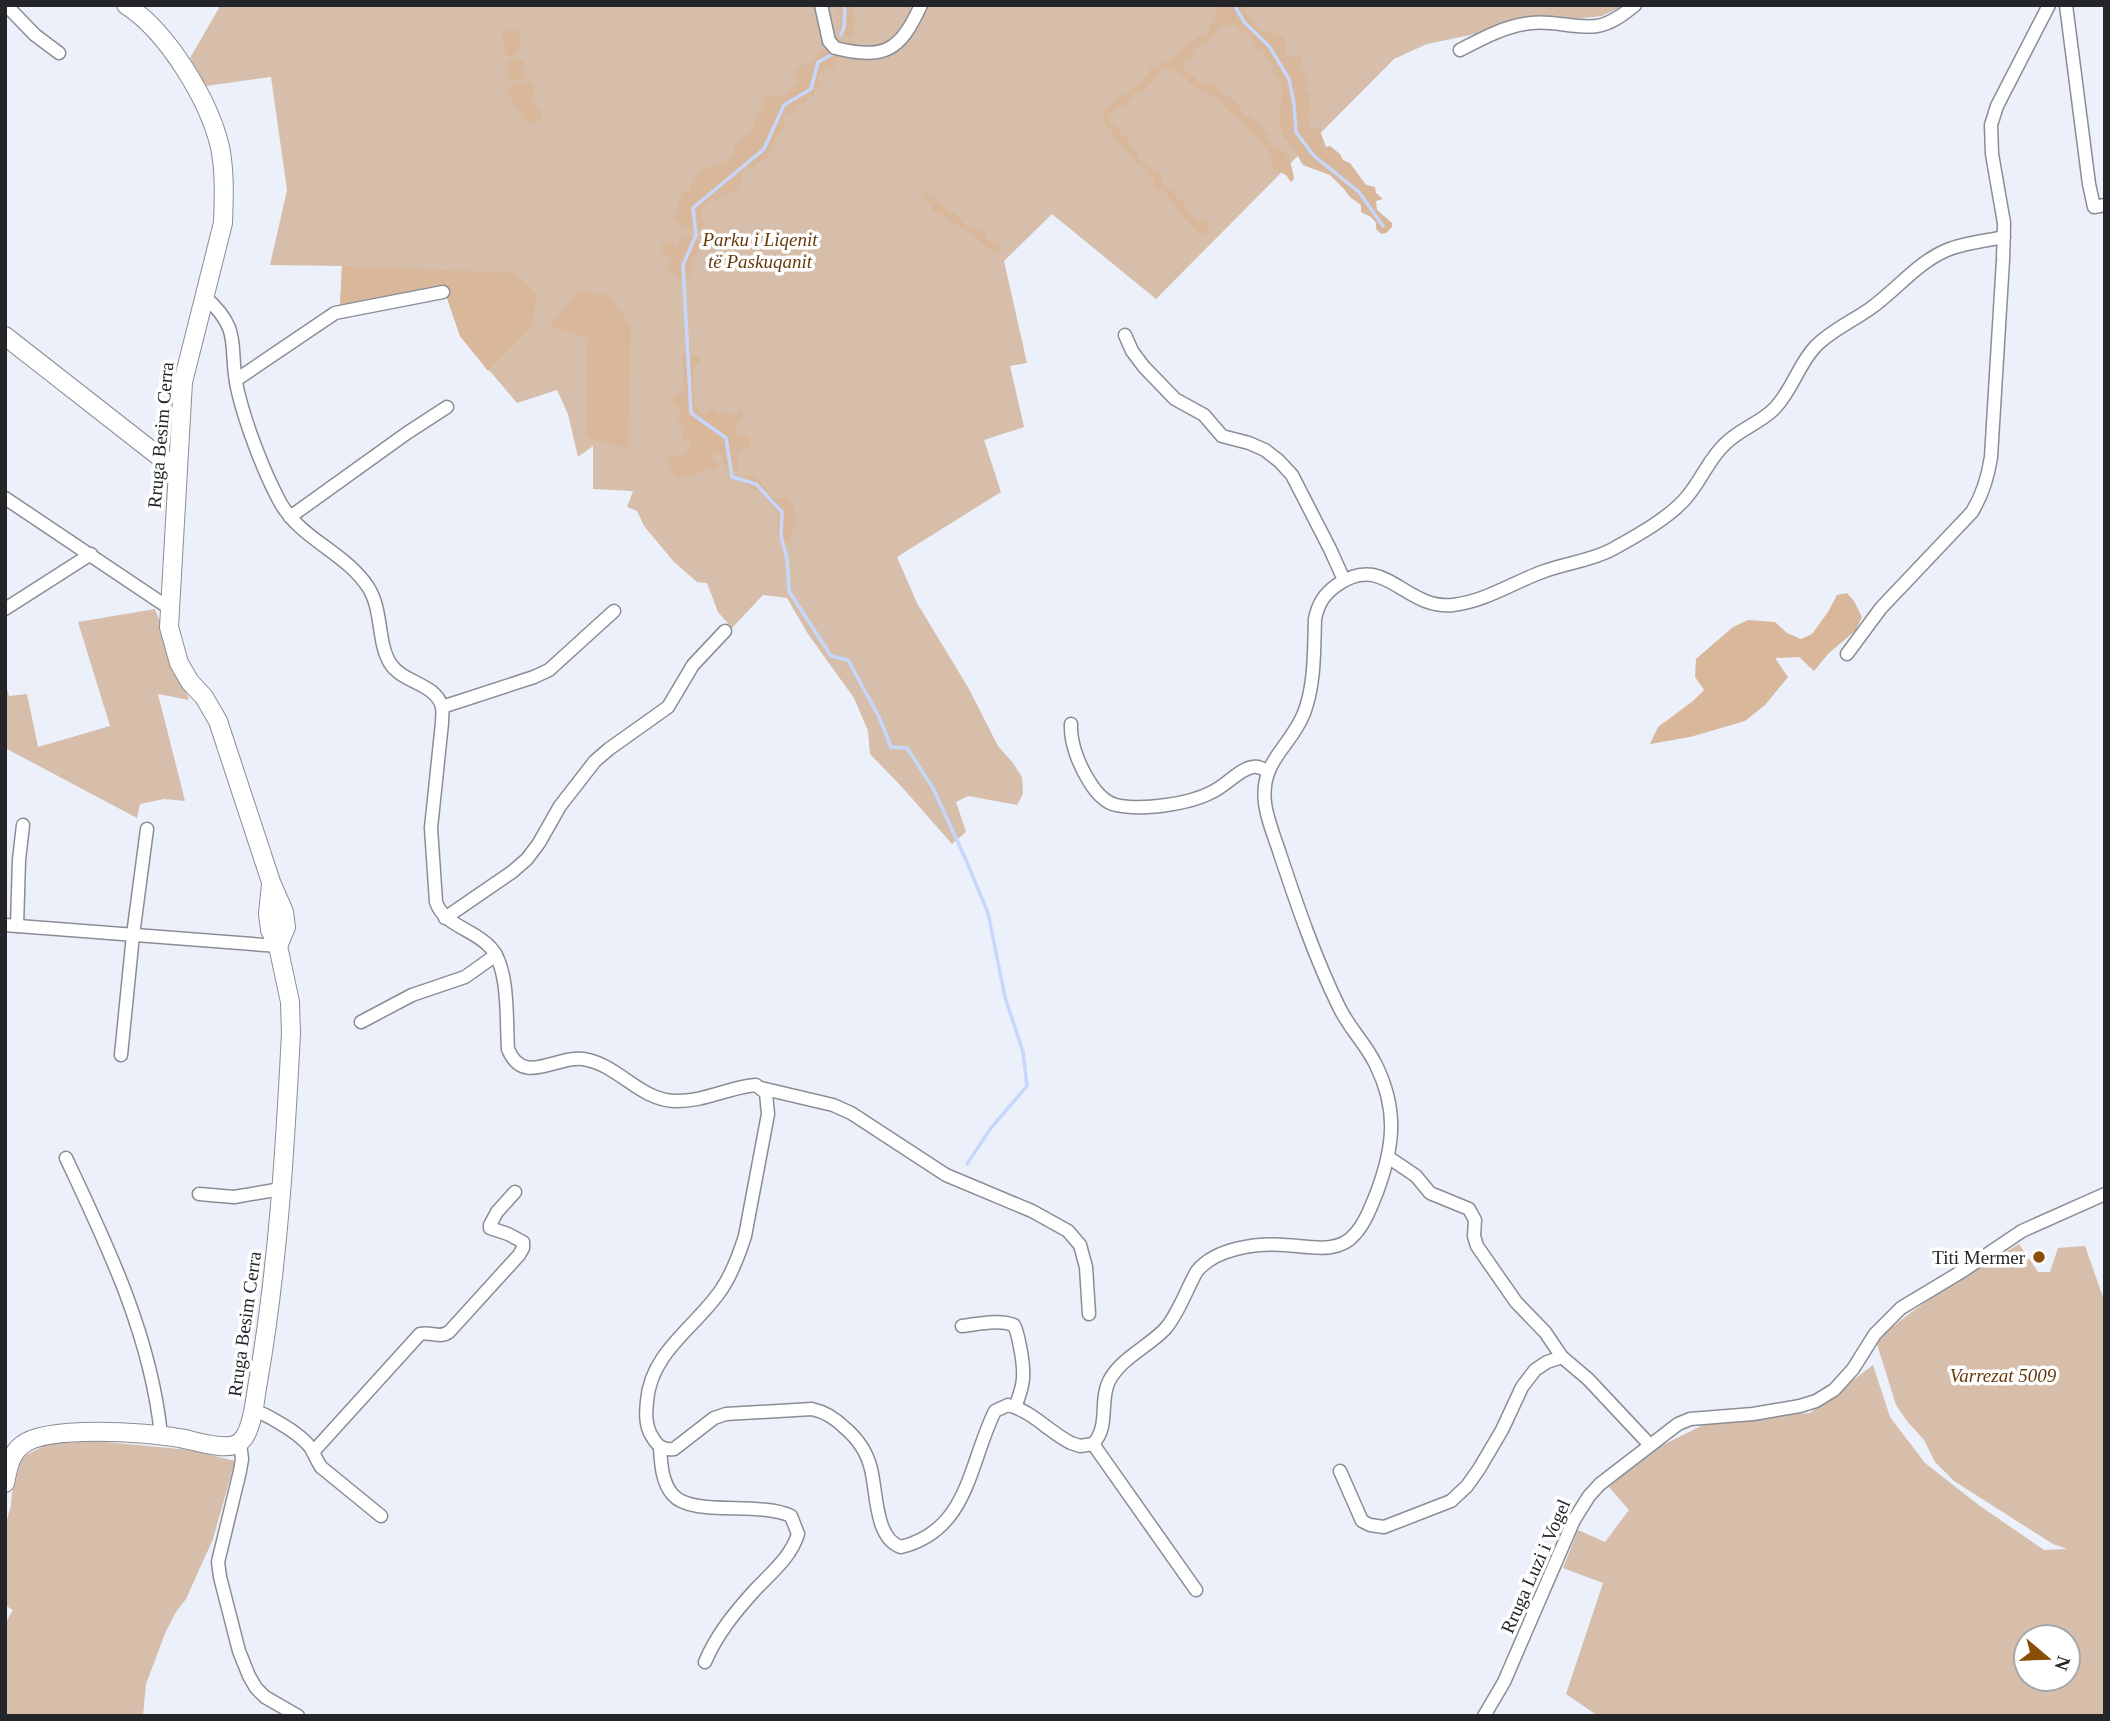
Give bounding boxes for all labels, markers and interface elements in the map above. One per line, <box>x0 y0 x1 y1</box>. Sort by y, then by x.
park label: Parku i Liqenit të Paskuqanit <box>701 229 818 272</box>
street label: Rruga Besim Cerra <box>144 361 177 509</box>
place label: Titi Mermer <box>1932 1247 2026 1268</box>
street label: Rruga Besim Cerra <box>224 1249 265 1398</box>
marker: Titi Mermer <box>2031 1249 2047 1265</box>
park label: Varrezat 5009 <box>1950 1365 2057 1386</box>
street label: Rruga Luzi i Vogel <box>1496 1496 1574 1636</box>
north arrow <box>2012 1623 2082 1693</box>
text: N <box>2050 1653 2075 1674</box>

